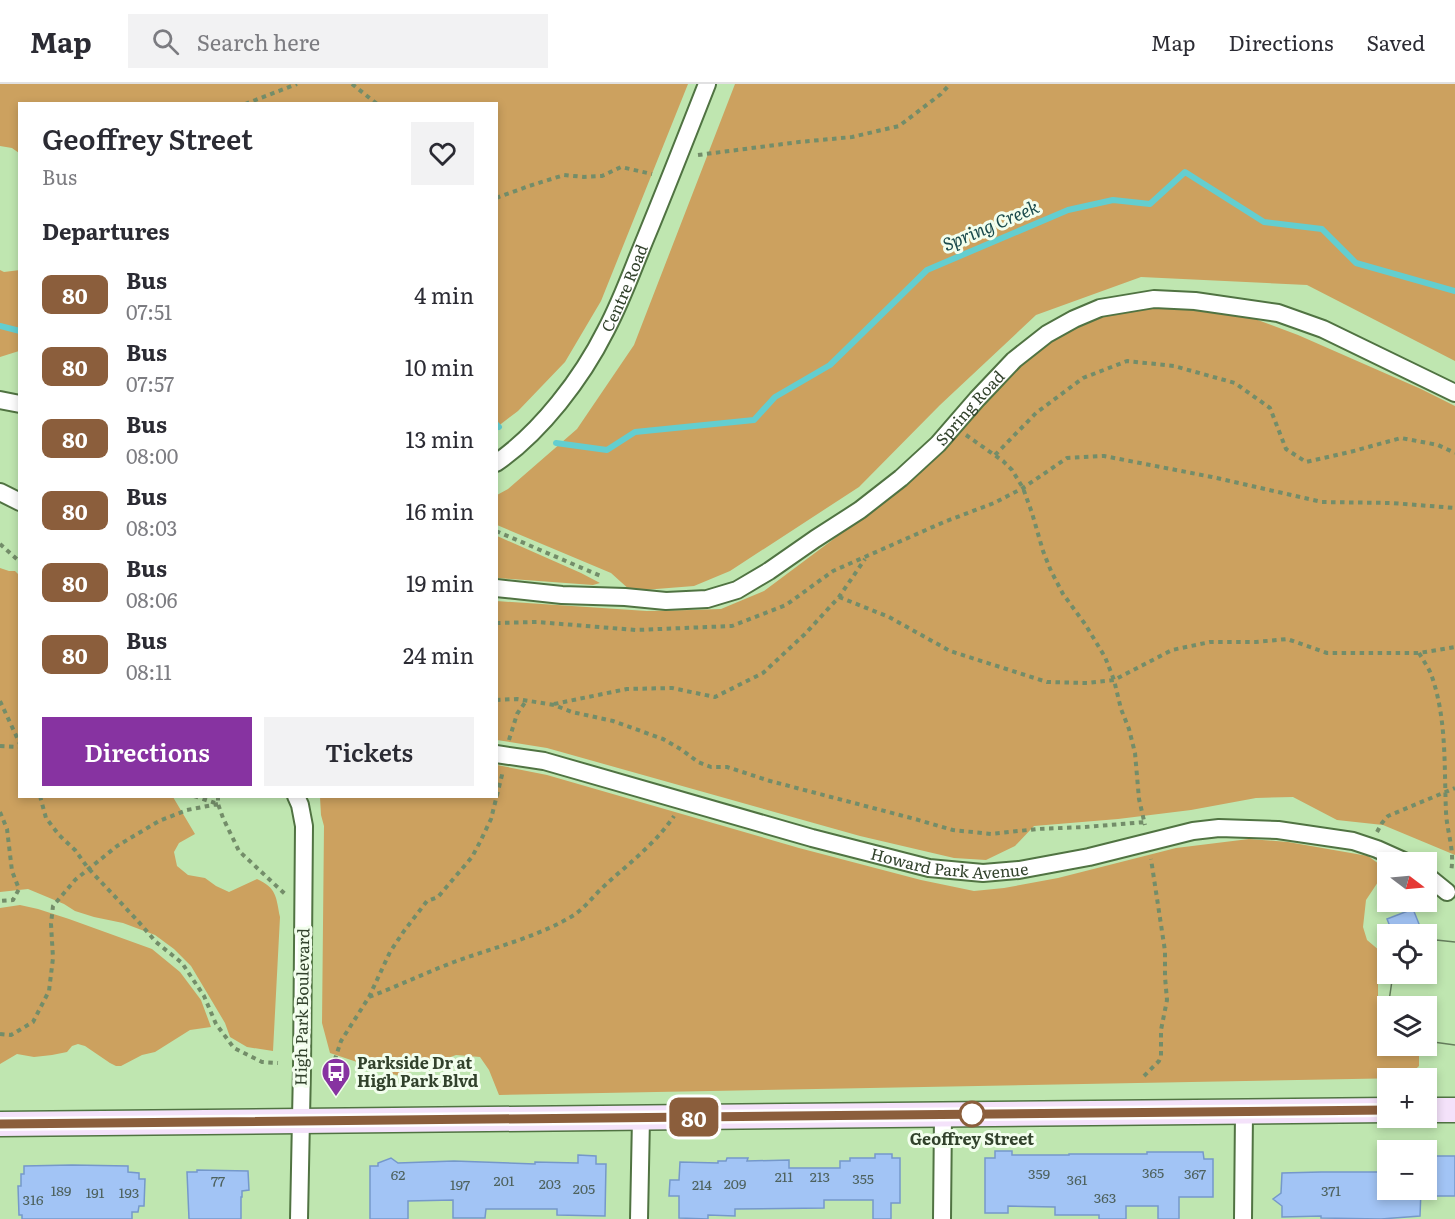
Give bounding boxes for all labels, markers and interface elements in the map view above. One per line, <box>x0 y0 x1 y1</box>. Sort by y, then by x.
search box <box>128 14 548 68</box>
text: Map <box>30 20 92 62</box>
icon: search <box>149 25 182 58</box>
text: Search here <box>197 25 320 58</box>
text: Map <box>1151 26 1196 57</box>
text: Directions <box>1229 26 1334 57</box>
text: Saved <box>1367 26 1425 57</box>
text: Geoffrey Street <box>42 117 253 159</box>
button: heart <box>411 122 474 185</box>
text: Bus <box>42 161 77 191</box>
water label: Spring Creek <box>938 192 1043 257</box>
text: Departures <box>42 214 169 247</box>
street label: Centre Road <box>594 240 653 336</box>
text: Bus <box>126 263 167 296</box>
text: 4 min <box>414 278 474 311</box>
text: 80 <box>62 279 88 310</box>
text: 07:51 <box>126 296 172 326</box>
text: Bus <box>126 335 167 368</box>
text: 10 min <box>405 350 474 383</box>
text: 80 <box>62 351 88 382</box>
street label: Spring Road <box>929 364 1009 450</box>
text: 07:57 <box>126 368 174 398</box>
text: Bus <box>126 407 167 440</box>
text: 13 min <box>405 422 474 455</box>
text: 80 <box>62 423 88 454</box>
text: 08:00 <box>126 440 178 470</box>
text: Bus <box>126 479 167 512</box>
text: 16 min <box>406 494 474 527</box>
text: 80 <box>62 495 88 526</box>
text: 08:03 <box>126 512 177 542</box>
text: Bus <box>126 551 167 584</box>
text: 19 min <box>406 566 474 599</box>
text: 80 <box>62 567 88 598</box>
text: 08:06 <box>126 584 178 614</box>
text: Bus <box>126 623 167 656</box>
text: 24 min <box>403 638 474 671</box>
text: 80 <box>62 639 88 670</box>
text: 08:11 <box>126 656 172 686</box>
button: Directions <box>42 717 252 786</box>
button: Tickets <box>264 717 474 786</box>
street label: Howard Park Avenue <box>868 841 1030 884</box>
north arrow <box>1377 852 1437 912</box>
map controls <box>1377 852 1437 1200</box>
button: locate <box>1377 924 1437 984</box>
street label: High Park Boulevard <box>288 928 314 1086</box>
button: layers <box>1377 996 1437 1056</box>
place label: Parkside Dr at High Park Blvd <box>357 1050 479 1092</box>
bus stop icon: Parkside Dr at High Park Blvd <box>320 1056 352 1098</box>
button: + <box>1377 1068 1437 1128</box>
line badge: 80 <box>667 1098 721 1136</box>
marker: Geoffrey Street <box>959 1101 985 1127</box>
text: 80 <box>681 1102 707 1133</box>
place label: Geoffrey Street <box>910 1126 1034 1150</box>
button: − <box>1377 1140 1437 1200</box>
house number: 365 <box>1142 1162 1164 1182</box>
house number: 359 <box>1028 1163 1050 1183</box>
house number: 367 <box>1184 1163 1206 1183</box>
house number: 62 <box>391 1164 405 1184</box>
house number: 211 <box>775 1166 794 1186</box>
house number: 213 <box>810 1166 830 1186</box>
house number: 355 <box>852 1168 874 1188</box>
house number: 361 <box>1067 1169 1088 1189</box>
house number: 77 <box>211 1170 225 1190</box>
house number: 201 <box>494 1170 515 1190</box>
house number: 203 <box>539 1173 561 1193</box>
house number: 209 <box>724 1173 746 1193</box>
house number: 197 <box>450 1174 470 1194</box>
house number: 214 <box>692 1174 712 1194</box>
house number: 205 <box>573 1178 595 1198</box>
house number: 189 <box>51 1180 71 1200</box>
house number: 371 <box>1321 1180 1341 1200</box>
house number: 191 <box>86 1182 105 1202</box>
house number: 193 <box>119 1182 139 1202</box>
house number: 363 <box>1094 1187 1116 1207</box>
house number: 316 <box>23 1189 44 1209</box>

